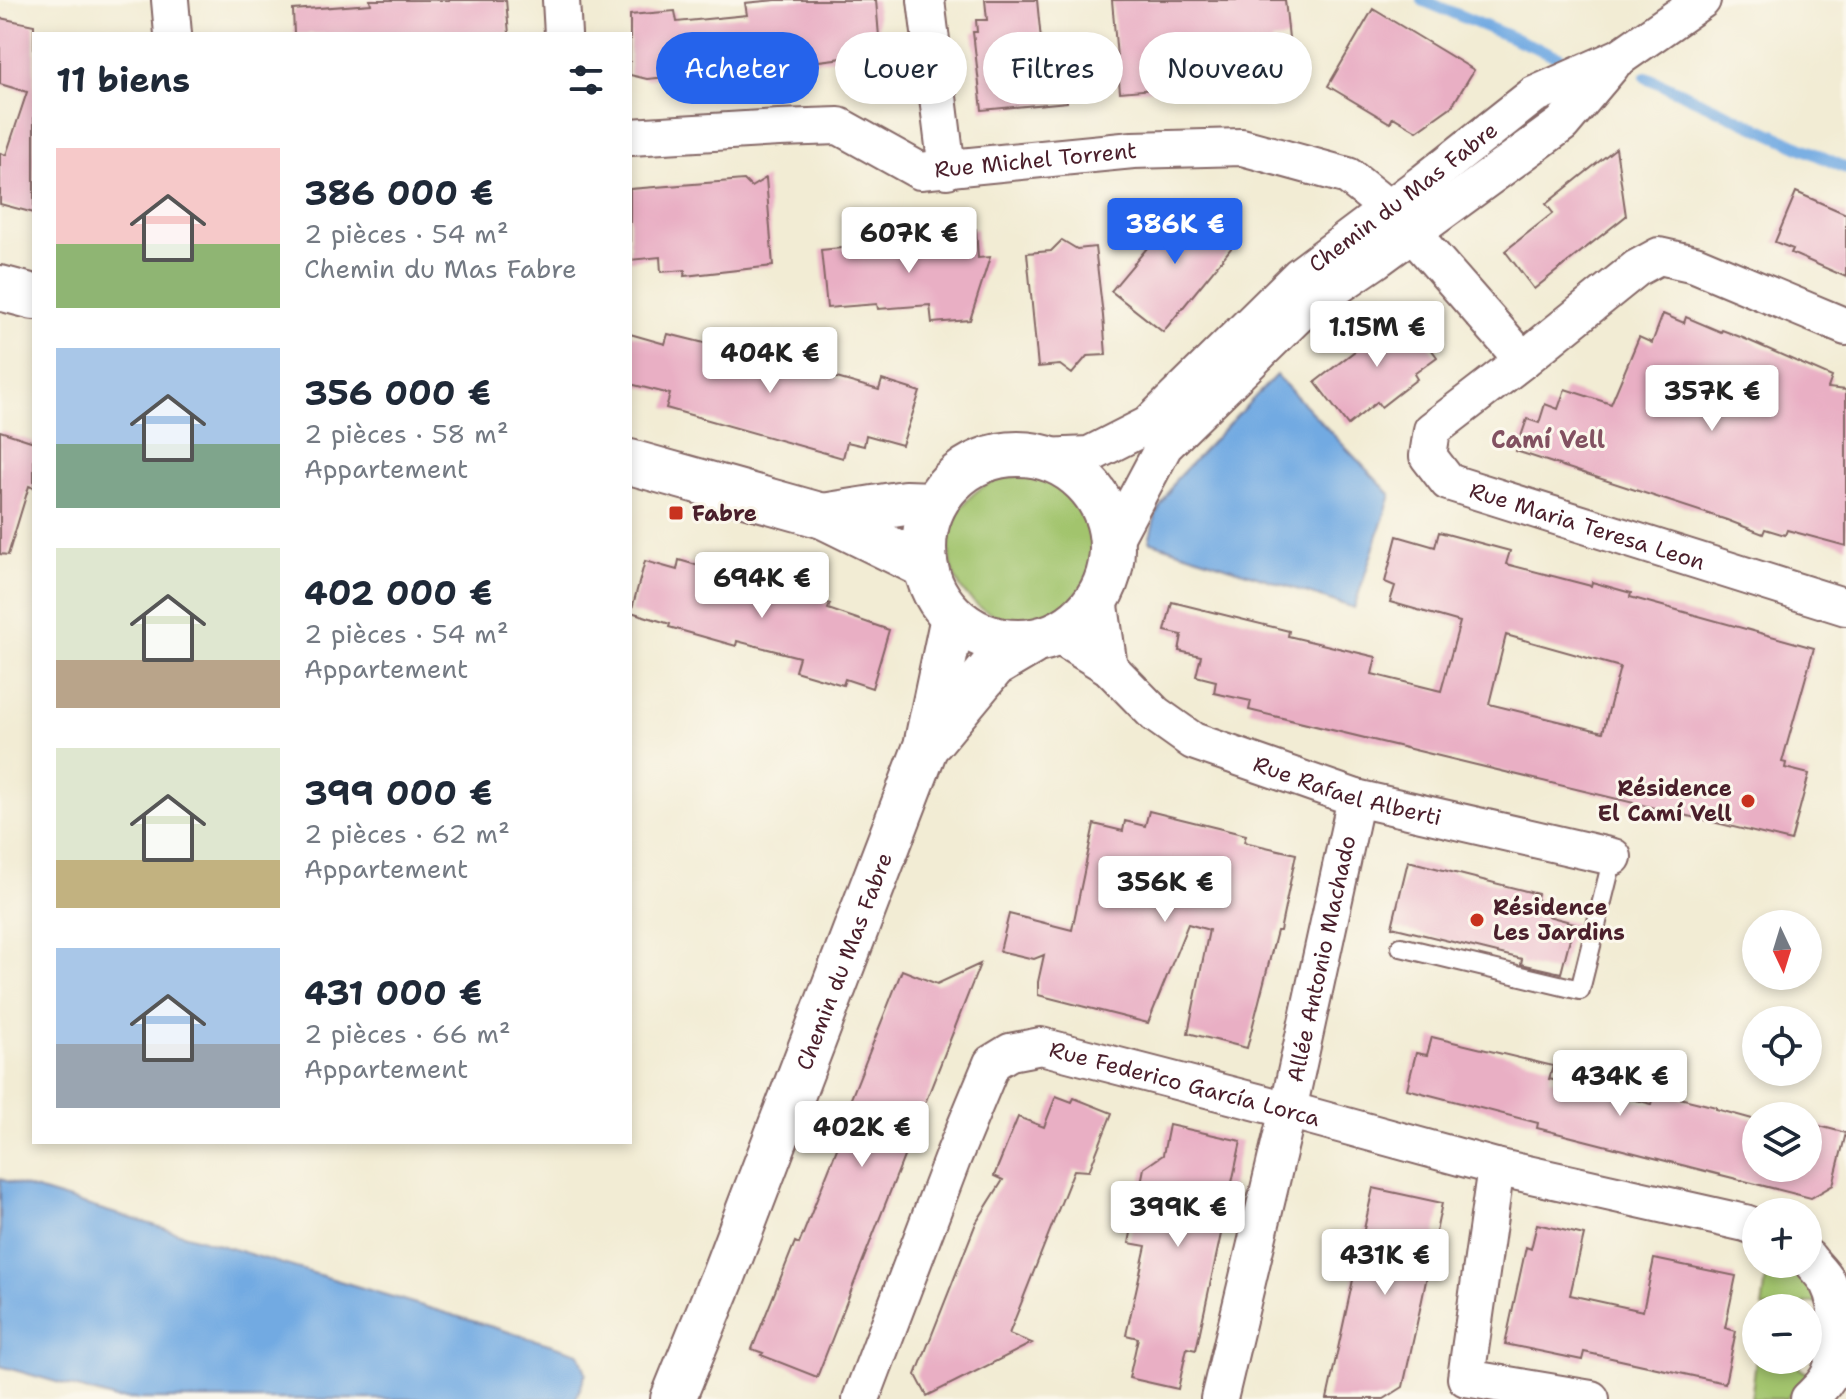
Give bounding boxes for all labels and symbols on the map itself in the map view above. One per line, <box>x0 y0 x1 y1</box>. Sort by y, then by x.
street label: Chemin du Mas Fabre <box>1302 115 1503 278</box>
street label: Rue Michel Torrent <box>933 135 1138 184</box>
pin: 386K € <box>1110 198 1240 266</box>
pin: 607K € <box>844 207 974 275</box>
pin: 1.15M € <box>1303 301 1451 369</box>
pin: 404K € <box>705 327 835 395</box>
pin: 357K € <box>1647 365 1777 433</box>
district label: Camí Vell <box>1491 424 1605 456</box>
street label: Rue Maria Teresa Leon <box>1466 475 1709 576</box>
place label: Fabre <box>692 499 757 528</box>
marker: Fabre <box>667 504 685 522</box>
pin: 694K € <box>697 552 827 620</box>
street label: Rue Rafael Alberti <box>1250 749 1445 832</box>
place label: Résidence El Camí Vell <box>1598 774 1732 828</box>
marker: Résidence El Camí Vell <box>1739 792 1757 810</box>
street label: Allée Antonio Machado <box>1280 833 1362 1085</box>
street label: Chemin du Mas Fabre <box>789 848 898 1074</box>
pin: 356K € <box>1100 856 1230 924</box>
place label: Résidence Les Jardins <box>1493 893 1625 947</box>
north arrow <box>1742 910 1822 990</box>
marker: Résidence Les Jardins <box>1468 911 1486 929</box>
street label: Rue Federico García Lorca <box>1046 1034 1324 1133</box>
pin: 434K € <box>1555 1050 1685 1118</box>
pin: 402K € <box>797 1101 927 1169</box>
pin: 399K € <box>1113 1181 1243 1249</box>
pin: 431K € <box>1320 1229 1450 1297</box>

